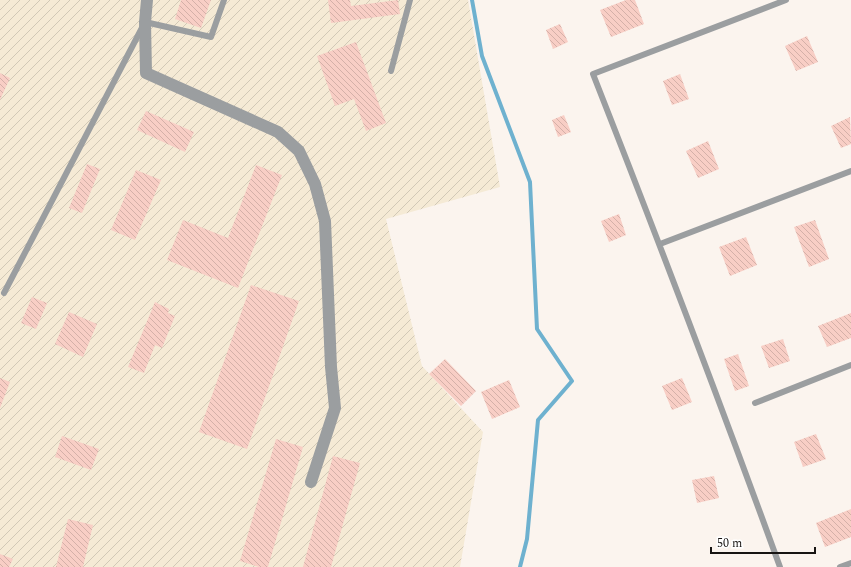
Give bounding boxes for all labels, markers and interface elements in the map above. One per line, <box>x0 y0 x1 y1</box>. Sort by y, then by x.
scale bar <box>711 529 815 555</box>
text: 50 m <box>717 534 742 553</box>

